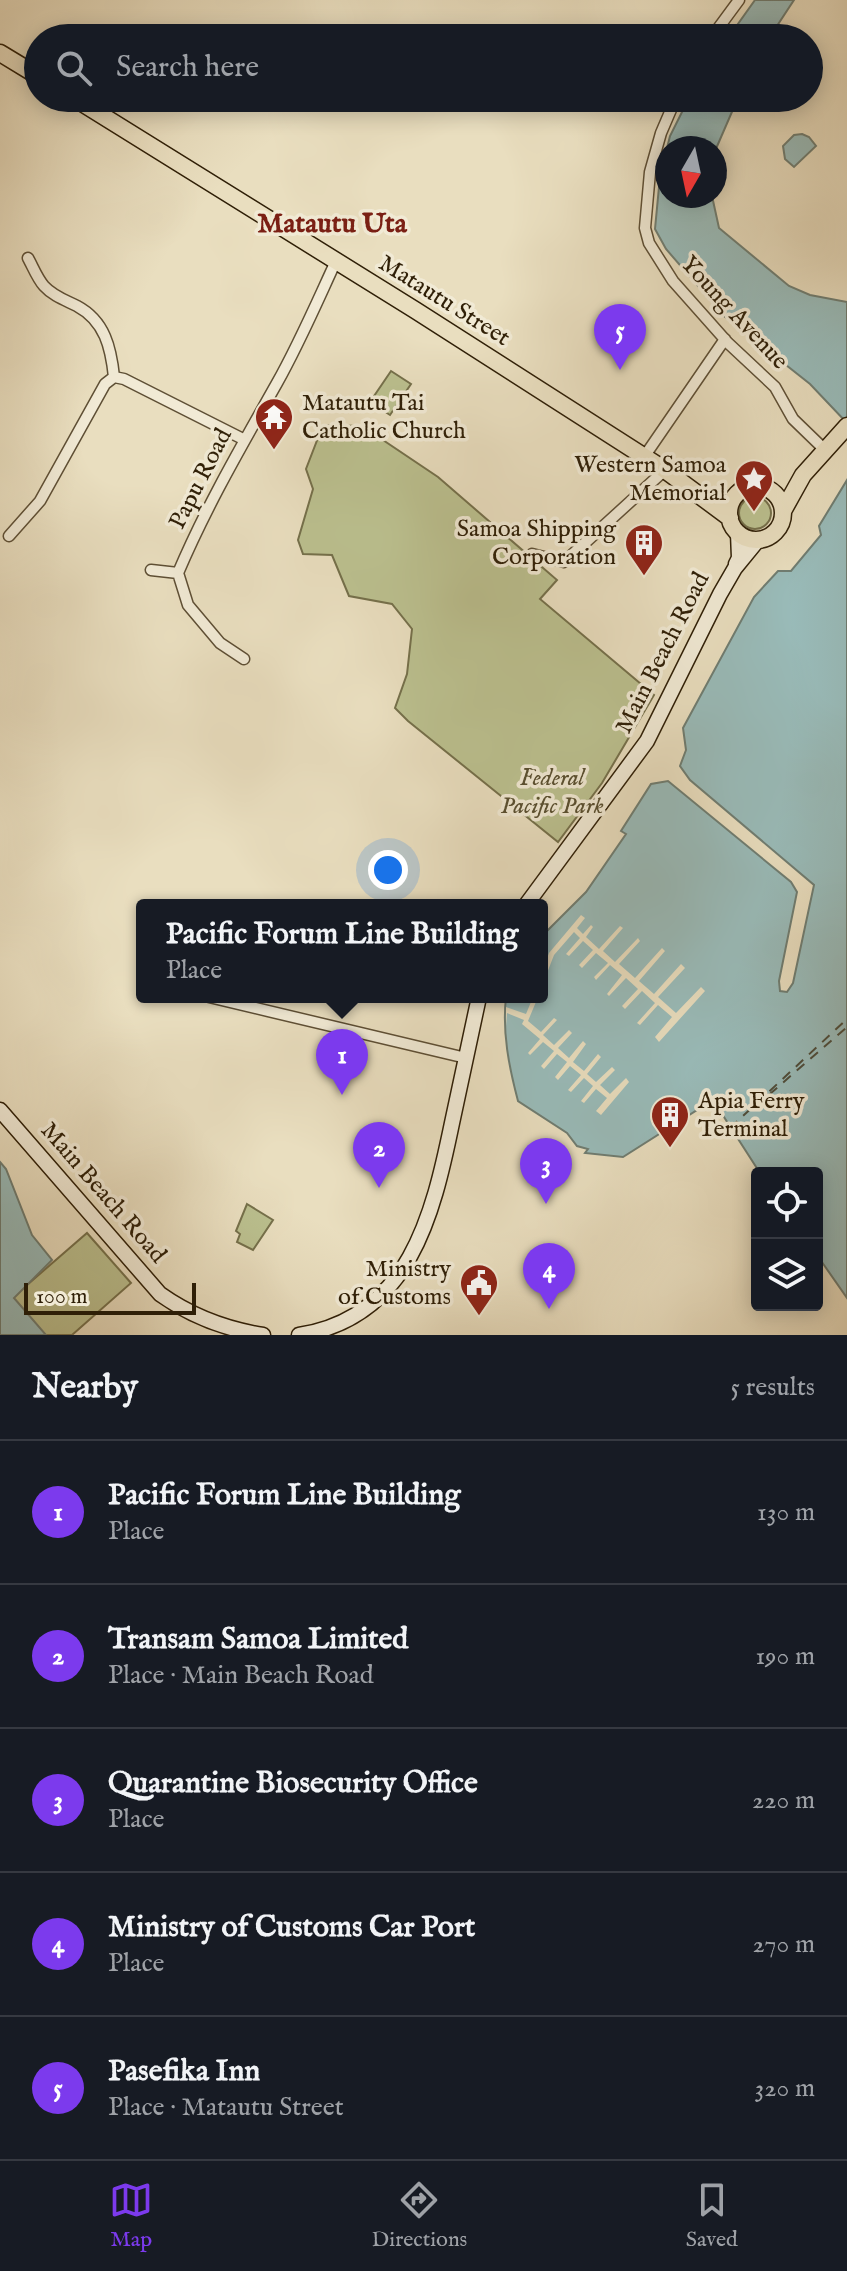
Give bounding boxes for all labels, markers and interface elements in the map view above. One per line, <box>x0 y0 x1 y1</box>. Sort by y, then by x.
search box <box>24 24 823 112</box>
icon: search <box>52 46 96 90</box>
text: Search here <box>116 49 259 87</box>
north arrow <box>655 136 727 208</box>
district label: Matautu Uta <box>257 207 408 242</box>
street label: Matautu Street <box>372 248 516 354</box>
street label: Young Avenue <box>673 250 795 376</box>
pin: 5 <box>594 304 646 370</box>
place label: Matautu Tai Catholic Church <box>302 388 466 447</box>
temple icon: Matautu Tai Catholic Church <box>253 396 295 451</box>
street label: Papu Road <box>162 423 240 535</box>
place label: Western Samoa Memorial <box>574 450 727 509</box>
place icon: Western Samoa Memorial <box>733 458 775 513</box>
place label: Samoa Shipping Corporation <box>457 514 617 573</box>
building icon: Samoa Shipping Corporation <box>623 522 665 577</box>
street label: Main Beach Road <box>609 567 717 739</box>
park label: Federal Pacific Park <box>500 763 604 822</box>
your location <box>368 850 408 890</box>
popup <box>136 899 548 1003</box>
text: Pacific Forum Line Building <box>166 916 518 954</box>
text: Place <box>166 954 222 987</box>
pin: 1 <box>316 1029 368 1095</box>
place label: Apia Ferry Terminal <box>697 1086 805 1145</box>
building icon: Apia Ferry Terminal <box>649 1094 691 1149</box>
street label: Main Beach Road <box>33 1116 173 1270</box>
pin: 2 <box>353 1122 405 1188</box>
pin: 3 <box>520 1138 572 1204</box>
map controls <box>751 1167 823 1311</box>
button: locate <box>751 1167 823 1239</box>
button: layers <box>751 1239 823 1311</box>
pin: 4 <box>523 1243 575 1309</box>
place label: Ministry of Customs <box>338 1254 451 1313</box>
public building icon: Ministry of Customs <box>458 1262 500 1317</box>
scale bar <box>24 1279 196 1315</box>
text: 100 m <box>36 1283 88 1311</box>
text: Nearby <box>32 1366 138 1409</box>
text: 5 results <box>731 1371 815 1404</box>
text: Pacific Forum Line Building <box>108 1477 461 1515</box>
text: 1 <box>53 1496 63 1529</box>
text: 130 m <box>757 1496 815 1529</box>
text: Place <box>108 1515 164 1548</box>
text: Transam Samoa Limited <box>108 1621 408 1659</box>
text: 2 <box>52 1640 64 1673</box>
text: 190 m <box>755 1640 815 1673</box>
text: Place · Main Beach Road <box>108 1659 374 1692</box>
text: Quarantine Biosecurity Office <box>108 1765 478 1803</box>
text: 3 <box>53 1784 63 1817</box>
text: 220 m <box>752 1784 815 1817</box>
text: Place <box>108 1803 164 1836</box>
text: Ministry of Customs Car Port <box>108 1909 475 1947</box>
text: 4 <box>52 1928 64 1961</box>
text: 270 m <box>752 1928 815 1961</box>
text: Place <box>108 1947 164 1980</box>
text: Pasefika Inn <box>108 2053 260 2091</box>
text: 5 <box>53 2072 63 2105</box>
text: 320 m <box>755 2072 815 2105</box>
text: Place · Matautu Street <box>108 2091 344 2124</box>
tab: Map <box>109 2178 153 2254</box>
tab: Directions <box>372 2178 467 2254</box>
tab: Saved <box>686 2178 738 2254</box>

